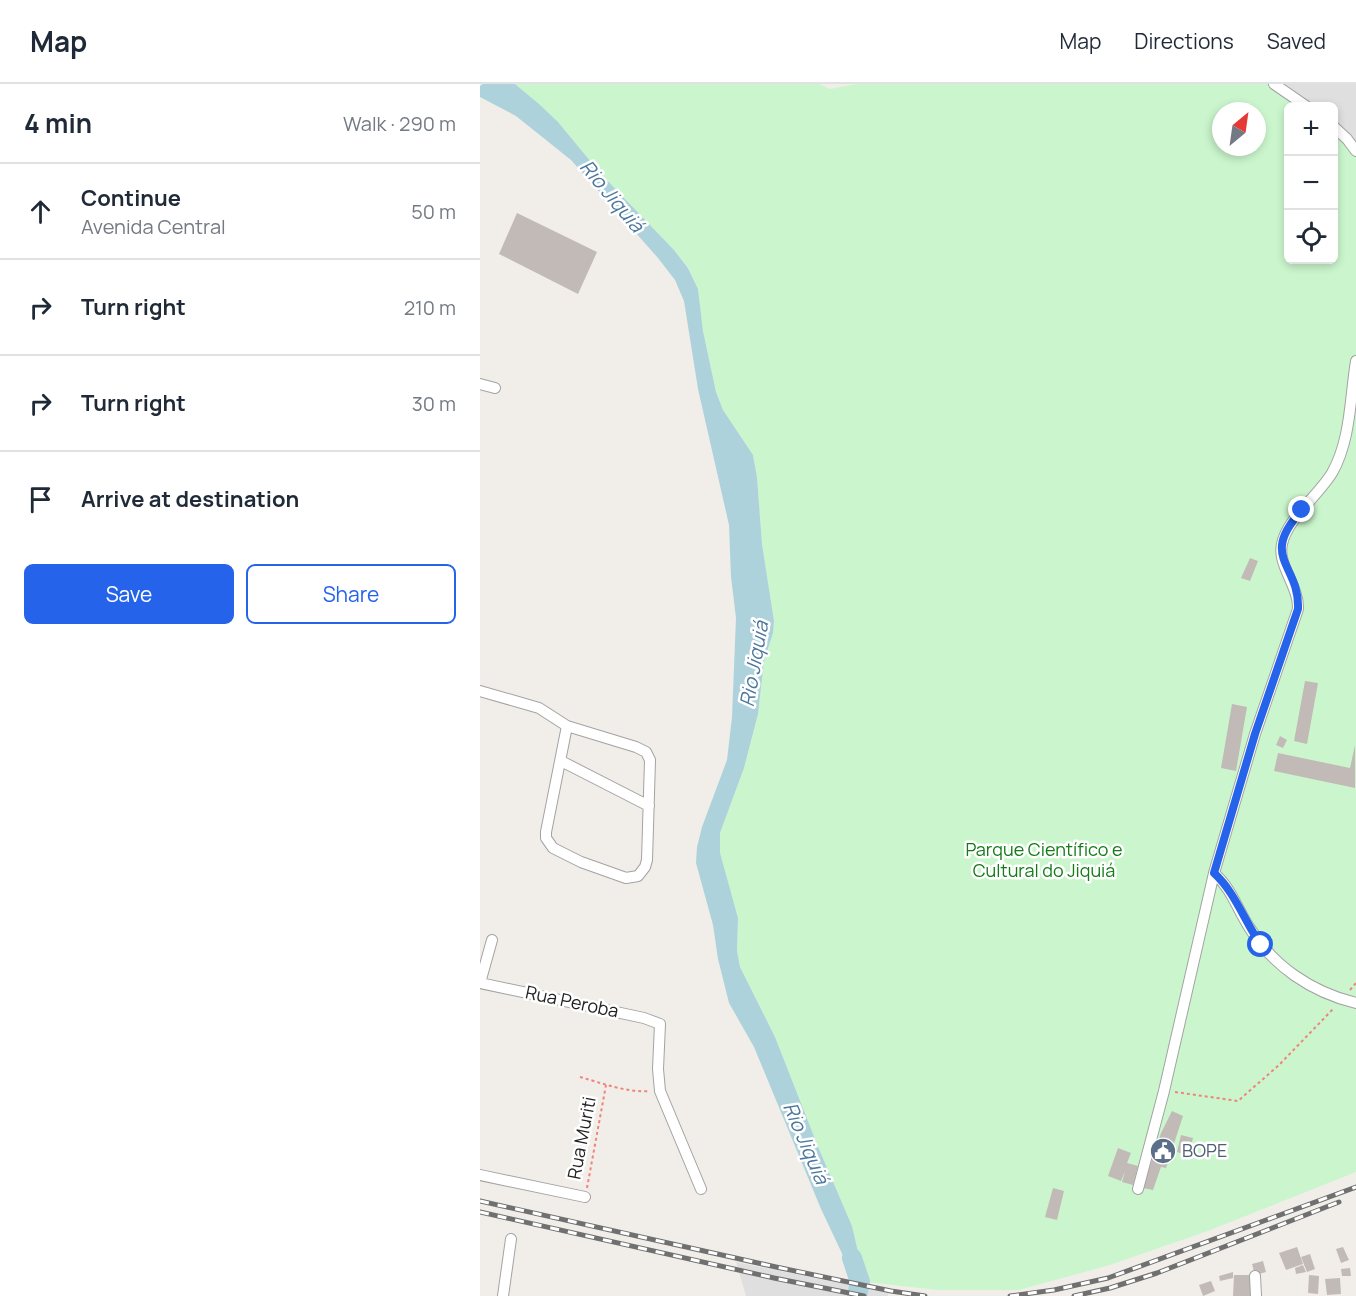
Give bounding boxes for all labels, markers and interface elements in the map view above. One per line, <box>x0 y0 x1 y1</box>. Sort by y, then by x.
text: Map <box>30 22 87 60</box>
text: Map <box>1060 27 1101 55</box>
text: Directions <box>1134 27 1234 55</box>
text: Saved <box>1267 27 1326 55</box>
north arrow <box>1212 102 1266 156</box>
map controls <box>1284 102 1338 264</box>
button: + <box>1284 102 1338 156</box>
text: 4 min <box>24 105 92 141</box>
text: Walk · 290 m <box>343 110 456 137</box>
water label: Rio Jiquiá <box>574 154 651 238</box>
button: − <box>1284 156 1338 210</box>
text: Continue <box>81 183 181 213</box>
icon: ahead <box>24 195 57 228</box>
text: 50 m <box>411 198 456 225</box>
button: locate <box>1284 210 1338 264</box>
text: Avenida Central <box>81 213 226 240</box>
icon: right <box>24 291 57 324</box>
text: Turn right <box>81 292 186 322</box>
text: 210 m <box>404 294 456 321</box>
icon: right <box>24 387 57 420</box>
text: Turn right <box>81 388 186 418</box>
text: 30 m <box>412 390 456 417</box>
icon: arrive <box>24 483 57 516</box>
text: Arrive at destination <box>81 484 299 514</box>
route end <box>1288 496 1314 522</box>
button: Save <box>24 564 234 624</box>
button: Share <box>246 564 456 624</box>
water label: Rio Jiquiá <box>733 618 774 709</box>
park label: Parque Científico e Cultural do Jiquiá <box>965 837 1123 882</box>
route start <box>1247 931 1273 957</box>
street label: Rua Peroba <box>523 979 621 1023</box>
street label: Rua Muriti <box>561 1094 601 1181</box>
water label: Rio Jiquiá <box>777 1098 836 1189</box>
public building icon: BOPE <box>1148 1136 1178 1166</box>
place label: BOPE <box>1182 1138 1227 1162</box>

